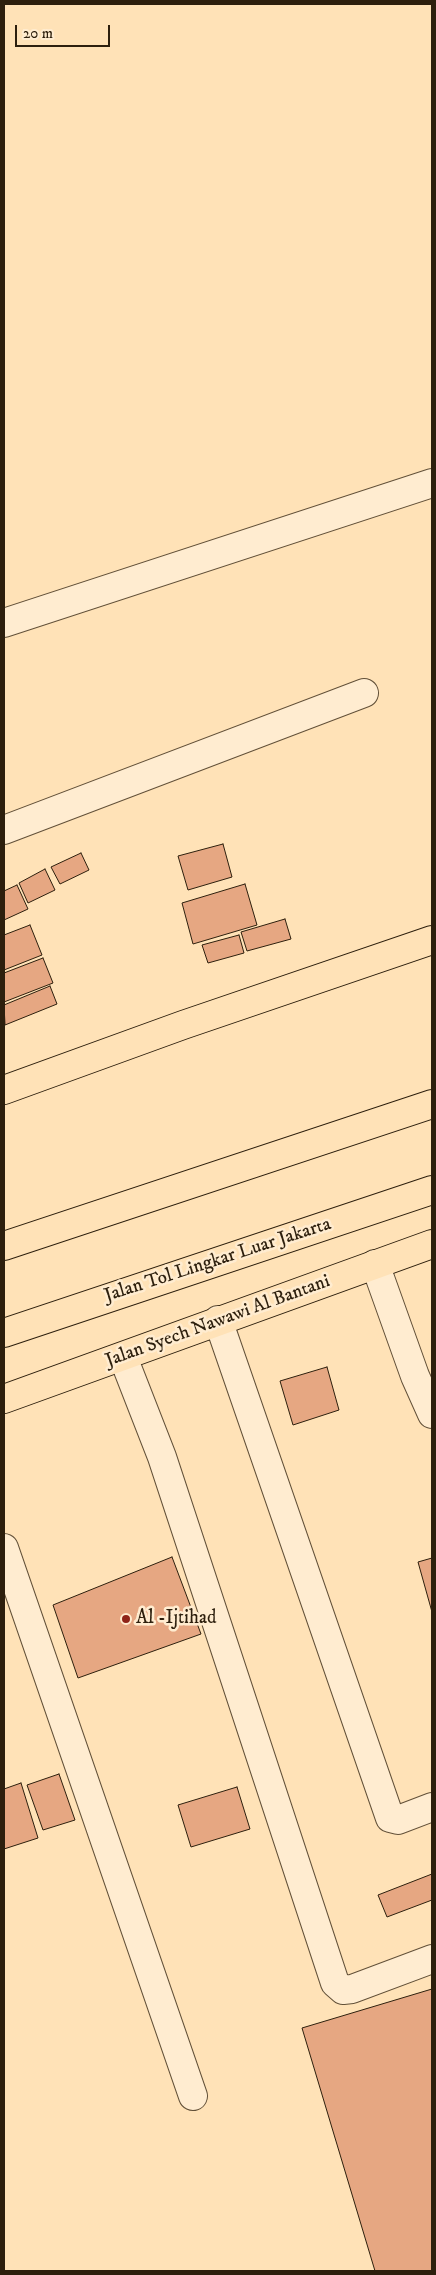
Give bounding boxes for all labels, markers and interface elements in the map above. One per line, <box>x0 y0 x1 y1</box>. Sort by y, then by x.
scale bar <box>18 15 112 47</box>
text: 20 m <box>23 24 53 43</box>
street label: Jalan Tol Lingkar Luar Jakarta <box>102 1214 334 1308</box>
street label: Jalan Syech Nawawi Al Bantani <box>103 1271 333 1373</box>
place label: Al -Ijtihad <box>136 1608 216 1630</box>
marker: Al -Ijtihad <box>120 1613 132 1625</box>

